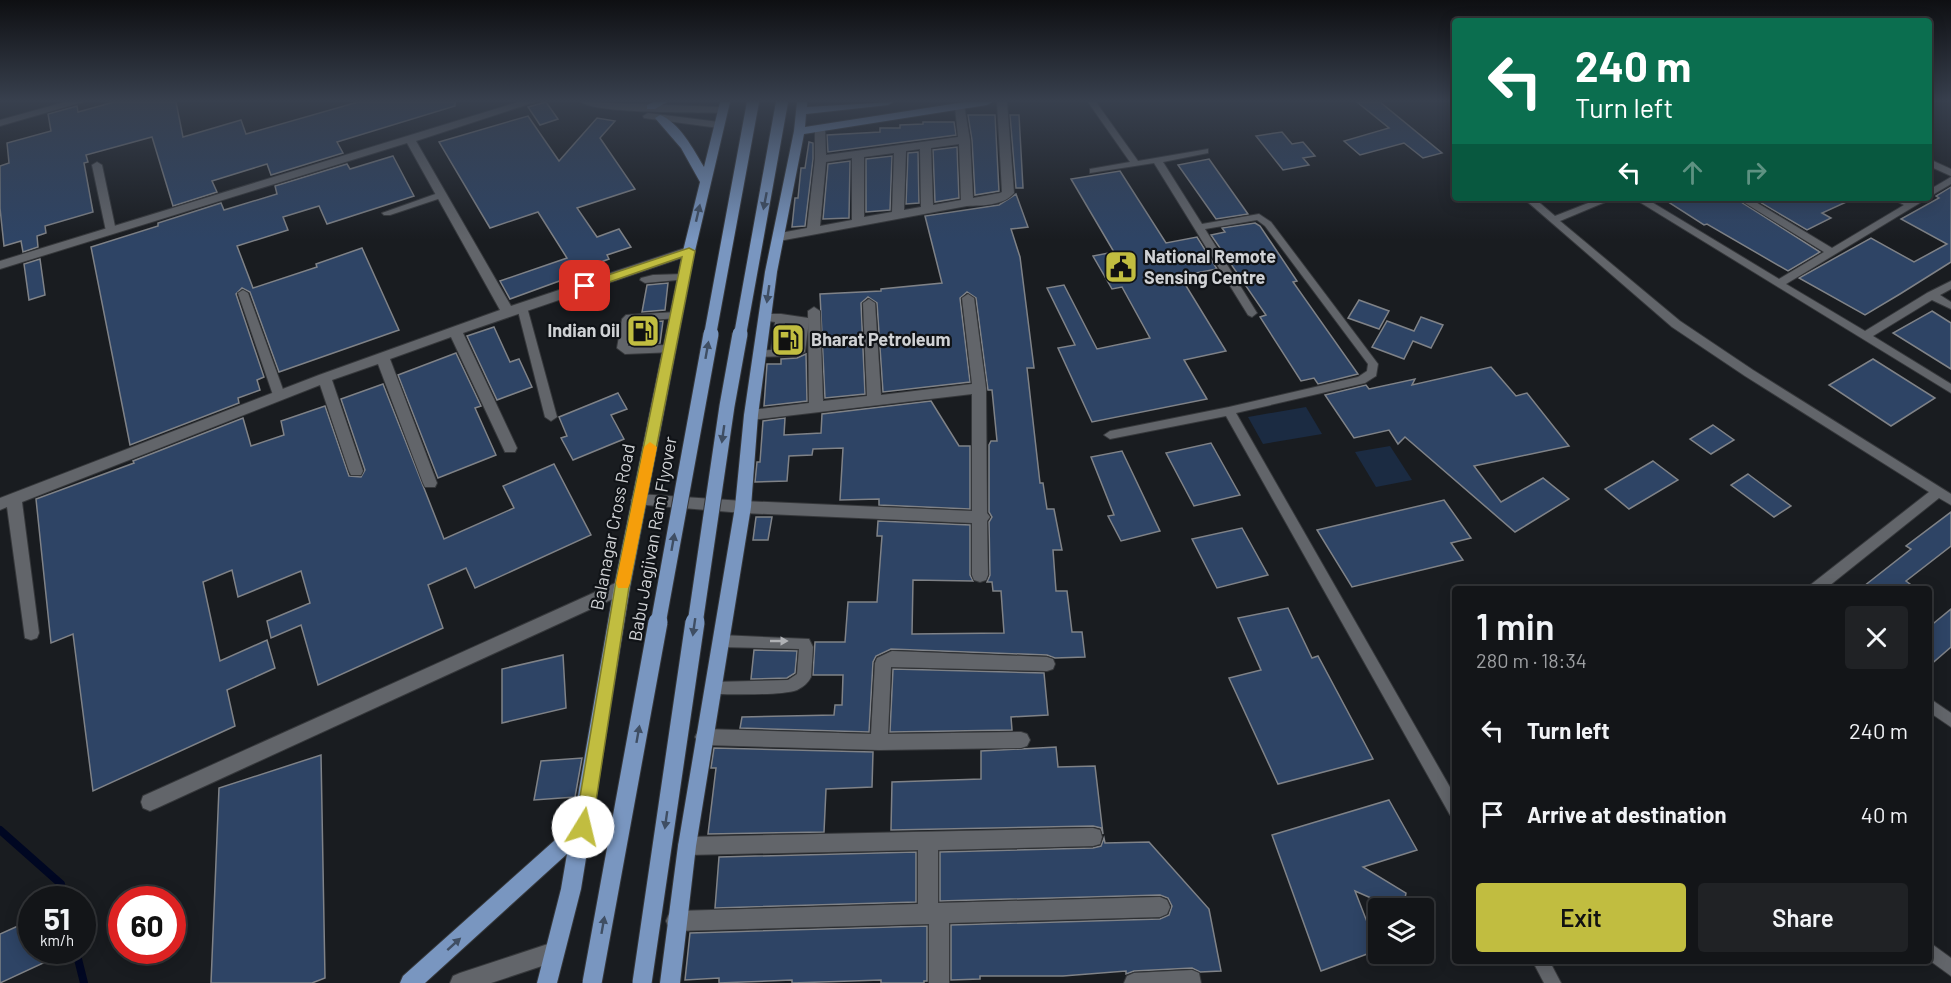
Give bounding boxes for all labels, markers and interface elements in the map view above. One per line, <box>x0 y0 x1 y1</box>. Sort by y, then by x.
text: 240 m <box>1575 40 1691 90</box>
icon: left <box>1476 42 1554 120</box>
text: Turn left <box>1575 91 1673 123</box>
icon: left <box>1613 156 1646 189</box>
icon: ahead <box>1676 156 1709 189</box>
icon: right <box>1739 156 1772 189</box>
one-way arrow <box>760 192 769 211</box>
one-way arrow <box>694 203 703 222</box>
place label: National Remote Sensing Centre <box>1144 245 1276 288</box>
public building icon: National Remote Sensing Centre <box>1103 249 1139 285</box>
pin <box>559 260 610 311</box>
icon: arrive <box>568 269 601 302</box>
one-way arrow <box>764 285 773 304</box>
fuel station icon: Indian Oil <box>625 313 661 349</box>
place label: Indian Oil <box>548 319 620 341</box>
fuel station icon: Bharat Petroleum <box>770 322 806 358</box>
place label: Bharat Petroleum <box>811 328 950 350</box>
one-way arrow <box>703 340 712 359</box>
one-way arrow <box>718 425 727 444</box>
street label: Babu Jagjivan Ram Flyover <box>623 434 681 643</box>
street label: Balanagar Cross Road <box>585 442 639 612</box>
one-way arrow <box>668 532 677 551</box>
text: 1 min <box>1476 604 1555 647</box>
button: close <box>1845 606 1908 669</box>
one-way arrow <box>690 618 699 637</box>
one-way arrow <box>769 636 788 646</box>
text: 280 m · 18:34 <box>1476 648 1587 672</box>
icon: left <box>1476 714 1509 747</box>
text: Turn left <box>1527 717 1610 743</box>
text: 240 m <box>1849 717 1908 743</box>
one-way arrow <box>634 724 643 743</box>
position arrow <box>551 795 615 859</box>
icon: arrive <box>1476 798 1509 831</box>
text: Arrive at destination <box>1527 801 1726 827</box>
text: 40 m <box>1861 801 1908 827</box>
one-way arrow <box>661 811 670 830</box>
button: Exit <box>1476 883 1686 952</box>
button: Share <box>1698 883 1908 952</box>
speed limit sign: 60 <box>108 886 186 964</box>
map controls <box>1368 898 1434 964</box>
button: layers <box>1368 898 1434 964</box>
text: 51 <box>44 900 70 936</box>
one-way arrow <box>599 916 608 935</box>
text: km/h <box>40 931 74 949</box>
one-way arrow <box>446 937 461 951</box>

